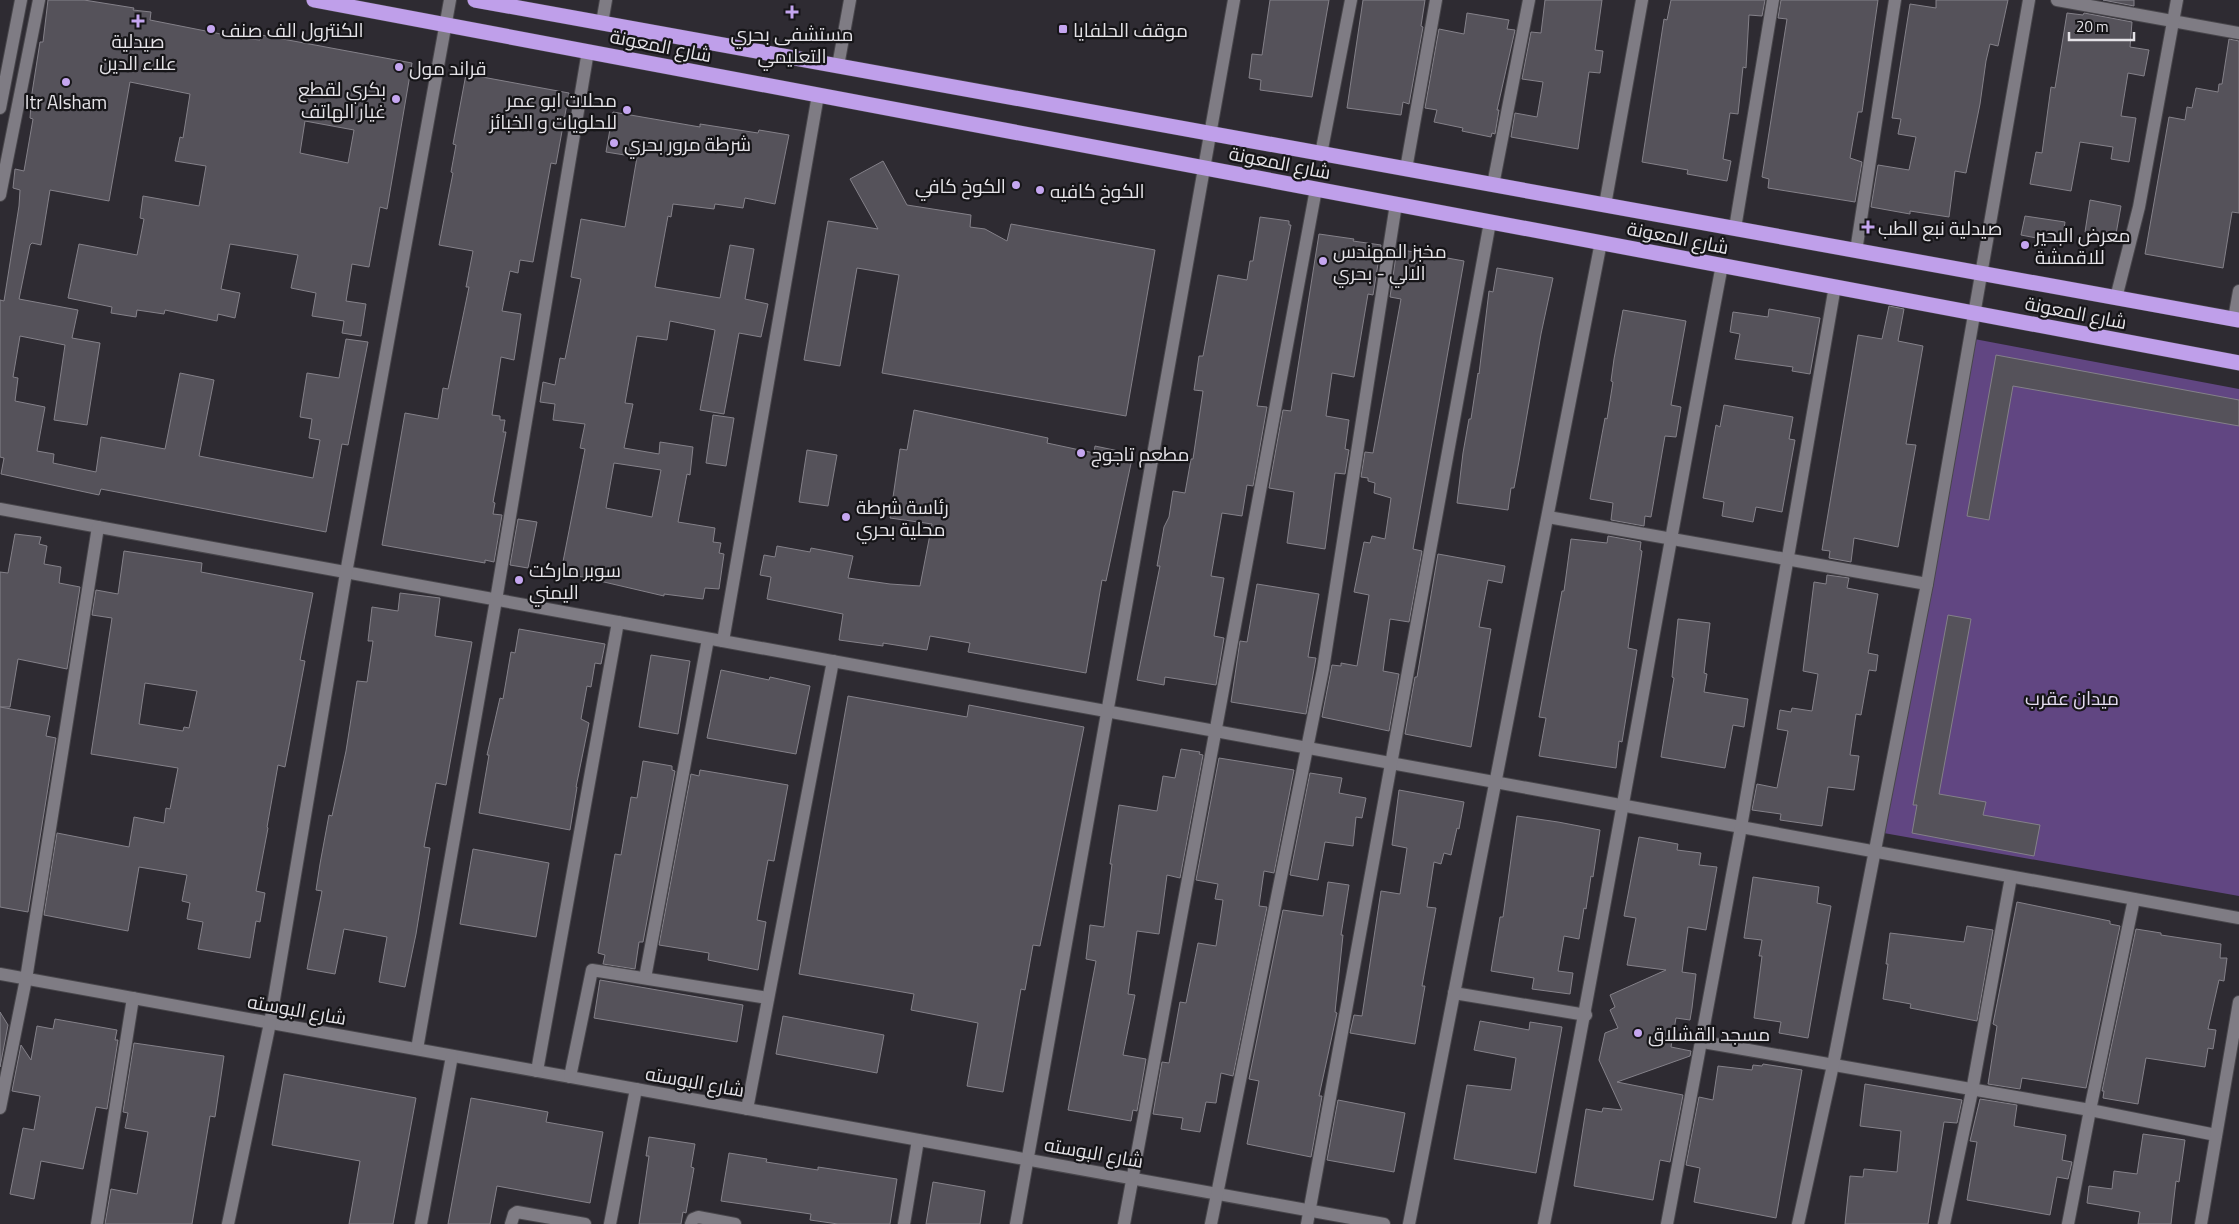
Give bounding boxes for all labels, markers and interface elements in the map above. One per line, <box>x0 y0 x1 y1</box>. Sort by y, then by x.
marker: مستشفى بحري التعليمي <box>785 5 799 19</box>
scale bar <box>2069 10 2134 42</box>
marker: صيدلية علاء الدين <box>132 15 144 27</box>
place label: الكنترول الف صنف <box>221 15 364 44</box>
place label: موقف الحلفايا <box>1073 15 1188 44</box>
text: 20 m <box>2076 15 2109 38</box>
place label: مستشفى بحري التعليمي <box>731 19 853 71</box>
street label: شارع المعونة <box>608 21 714 69</box>
marker: الكنترول الف صنف <box>205 23 217 35</box>
marker: موقف الحلفايا <box>1057 23 1069 35</box>
place label: صيدلية علاء الدين <box>99 26 177 77</box>
place label: قراند مول <box>409 53 487 82</box>
marker: قراند مول <box>393 61 405 73</box>
place label: بكري لقطع غيار الهاتف <box>298 74 386 125</box>
marker: Itr Alsham <box>60 76 72 88</box>
place label: محلات ابو عمر للحلويات و الخبائز <box>489 85 617 136</box>
place label: Itr Alsham <box>25 87 107 116</box>
marker: بكري لقطع غيار الهاتف <box>390 93 402 105</box>
marker: محلات ابو عمر للحلويات و الخبائز <box>621 104 633 116</box>
place label: شرطة مرور بحري <box>624 129 751 159</box>
marker: شرطة مرور بحري <box>608 137 620 149</box>
street label: شارع المعونة <box>1227 138 1333 186</box>
place label: الكوخ كافي <box>915 171 1006 201</box>
place label: الكوخ كافيه <box>1050 176 1145 205</box>
marker: الكوخ كافي <box>1010 179 1022 191</box>
marker: الكوخ كافيه <box>1034 184 1046 196</box>
street label: شارع المعونة <box>1625 213 1731 261</box>
place label: صيدلية نبع الطب <box>1878 213 2002 242</box>
place label: معرض البحير للاقمشة <box>2034 220 2130 271</box>
marker: صيدلية نبع الطب <box>1862 221 1874 233</box>
place label: مخبز المهندس الالي - بحري <box>1333 236 1447 288</box>
marker: معرض البحير للاقمشة <box>2019 239 2031 251</box>
marker: مخبز المهندس الالي - بحري <box>1317 255 1329 267</box>
street label: شارع المعونة <box>2023 288 2129 336</box>
place label: مطعم تاجوج <box>1091 439 1189 468</box>
marker: مطعم تاجوج <box>1075 447 1087 459</box>
place label: رئاسة شرطة محلية بحري <box>856 492 949 544</box>
marker: رئاسة شرطة محلية بحري <box>840 511 852 523</box>
place label: سوبر ماركت اليمني <box>529 555 621 607</box>
marker: سوبر ماركت اليمني <box>513 574 525 586</box>
park label: ميدان عقرب <box>2025 683 2119 712</box>
street label: شارع البوسته <box>245 986 349 1032</box>
place label: مسجد القشلاق <box>1648 1019 1770 1048</box>
marker: مسجد القشلاق <box>1632 1027 1644 1039</box>
street label: شارع البوسته <box>643 1058 747 1104</box>
street label: شارع البوسته <box>1042 1129 1146 1175</box>

